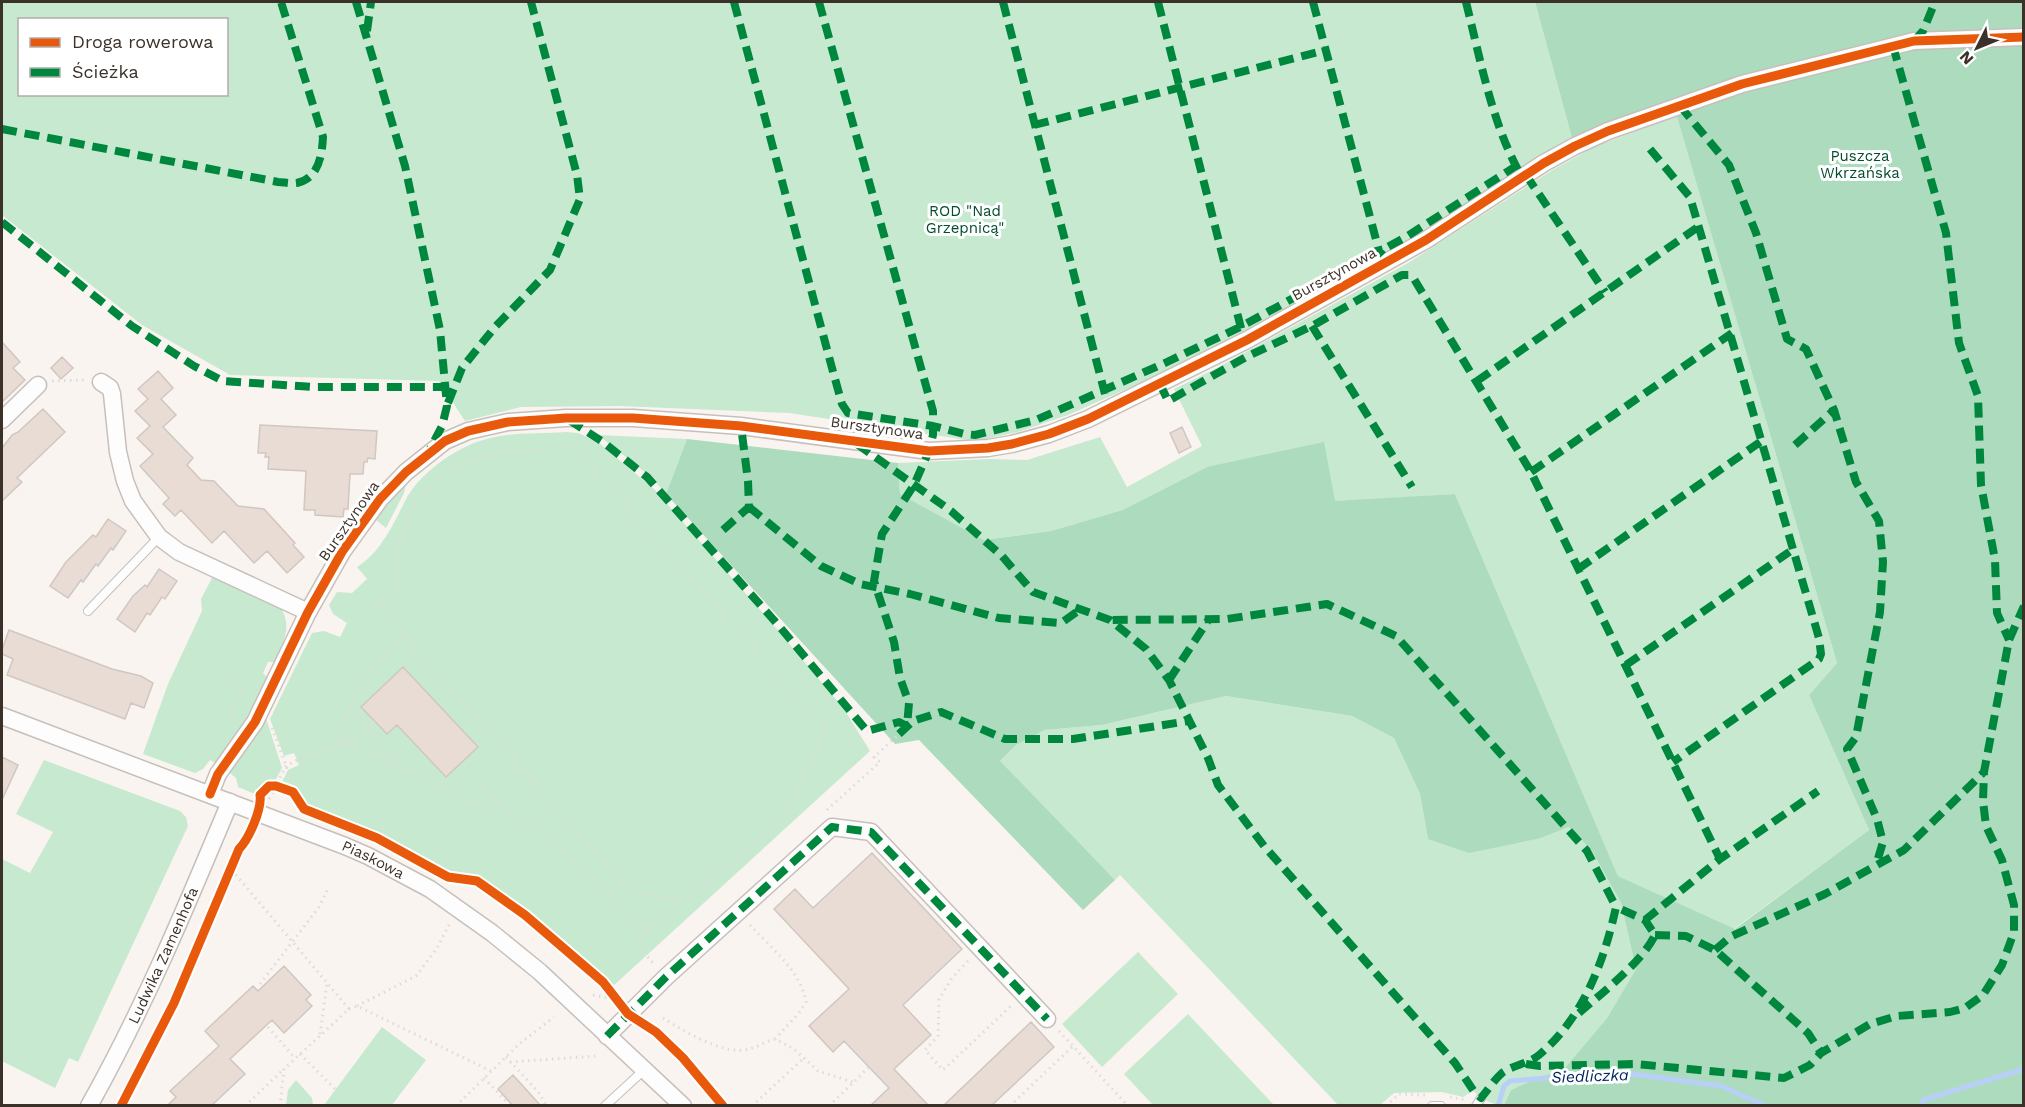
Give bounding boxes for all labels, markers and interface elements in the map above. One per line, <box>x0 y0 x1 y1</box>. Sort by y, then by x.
legend <box>18 18 228 96</box>
north arrow <box>1947 18 2007 78</box>
text: Droga rowerowa <box>72 31 214 52</box>
text: N <box>1955 47 1977 69</box>
text: Ścieżka <box>72 61 139 82</box>
park label: Puszcza Wkrzańska <box>1820 147 1900 182</box>
park label: ROD "Nad Grzepnicą" <box>926 202 1004 237</box>
street label: Bursztynowa <box>1289 243 1380 305</box>
street label: Bursztynowa <box>829 413 925 444</box>
street label: Bursztynowa <box>315 477 384 565</box>
street label: Piaskowa <box>339 837 408 883</box>
street label: Ludwika Zamenhofa <box>125 884 202 1027</box>
water label: Siedliczka <box>1551 1065 1629 1087</box>

